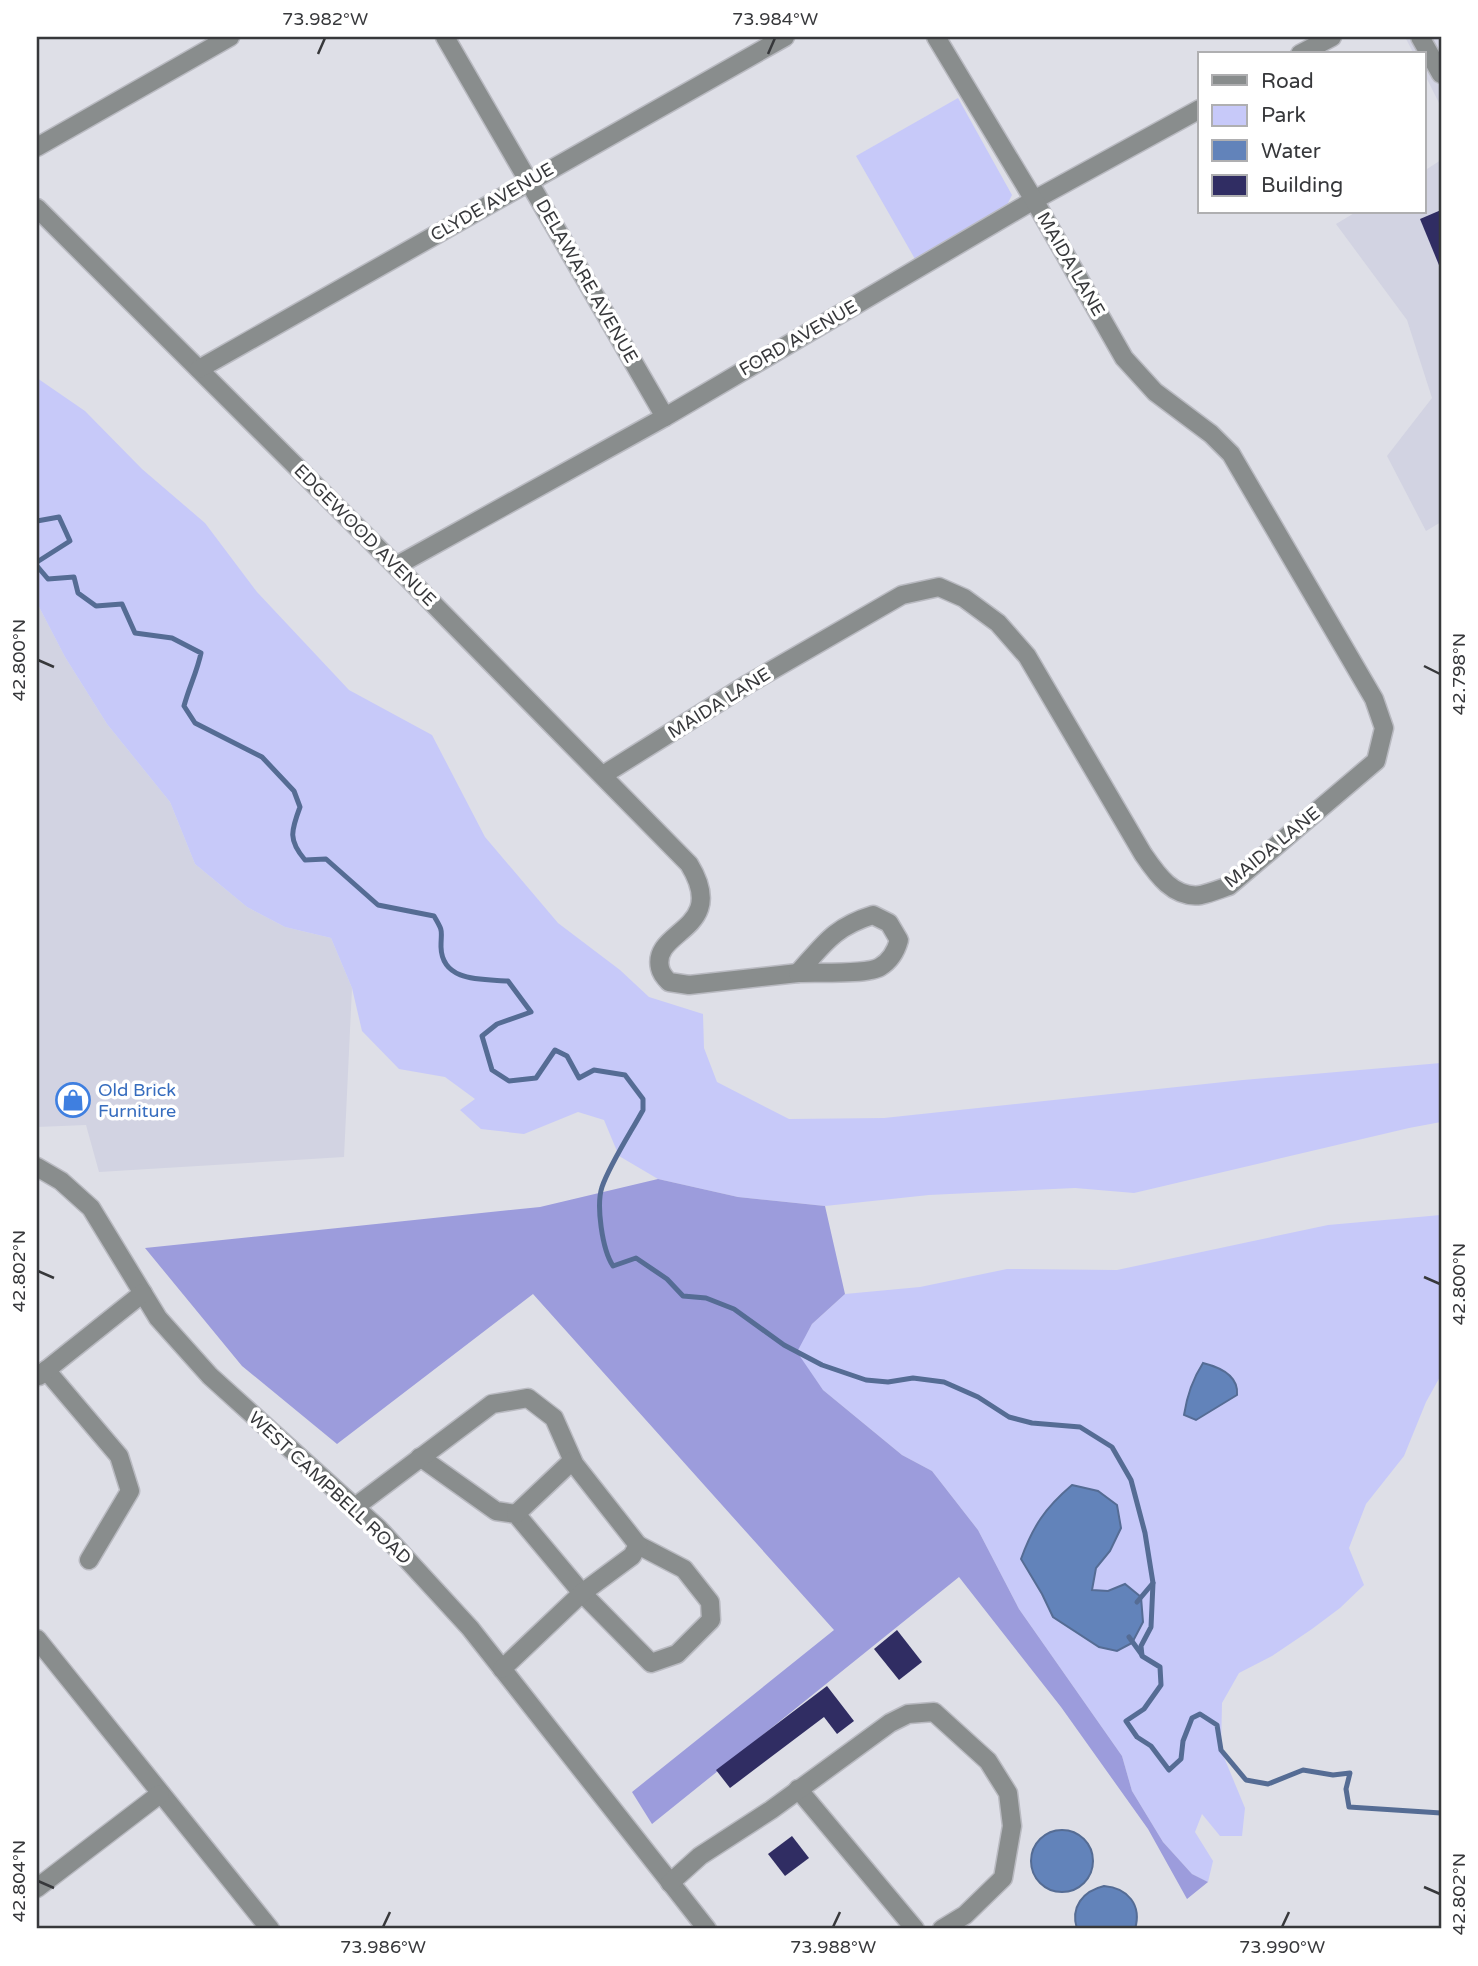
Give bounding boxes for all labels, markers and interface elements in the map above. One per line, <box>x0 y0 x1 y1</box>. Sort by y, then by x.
text: 73.982°W <box>282 8 368 30</box>
text: 73.984°W <box>732 8 818 30</box>
legend <box>1198 52 1426 214</box>
text: Road <box>1261 69 1314 94</box>
text: Park <box>1261 103 1306 128</box>
text: Water <box>1261 139 1321 164</box>
street label: CLYDE AVENUE <box>426 158 558 246</box>
text: Building <box>1261 173 1343 198</box>
street label: DELAWARE AVENUE <box>531 195 643 367</box>
street label: MAIDA LANE <box>1032 208 1110 320</box>
street label: FORD AVENUE <box>735 295 861 381</box>
street label: EDGEWOOD AVENUE <box>289 459 441 611</box>
text: 42.800°N <box>8 619 30 701</box>
text: 42.798°N <box>1448 633 1470 715</box>
street label: MAIDA LANE <box>664 663 774 743</box>
street label: MAIDA LANE <box>1220 802 1324 892</box>
place label: Old Brick Furniture <box>98 1079 176 1122</box>
shop icon: Old Brick Furniture <box>54 1081 92 1119</box>
text: 42.802°N <box>8 1230 30 1312</box>
text: 42.800°N <box>1448 1243 1470 1325</box>
street label: WEST CAMPBELL ROAD <box>244 1407 416 1569</box>
text: 42.804°N <box>8 1840 30 1922</box>
text: 42.802°N <box>1448 1853 1470 1935</box>
text: 73.986°W <box>340 1936 426 1958</box>
text: 73.988°W <box>790 1936 876 1958</box>
text: 73.990°W <box>1239 1936 1325 1958</box>

